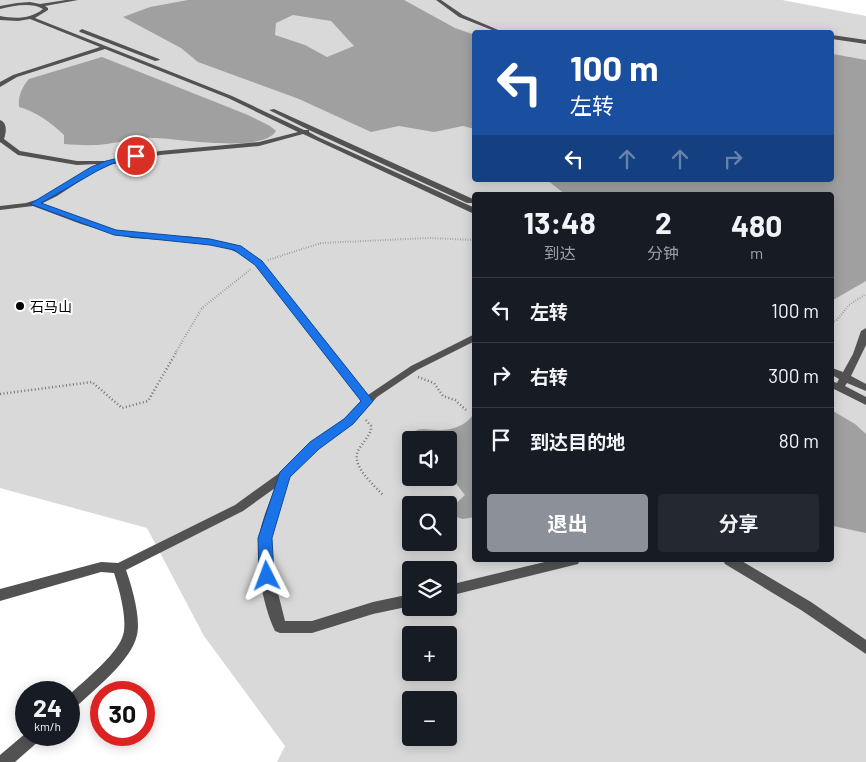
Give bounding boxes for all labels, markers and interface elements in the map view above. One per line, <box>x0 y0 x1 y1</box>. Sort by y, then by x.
text: 100 m <box>570 46 659 88</box>
icon: left <box>487 50 552 115</box>
text: 左转 <box>570 92 614 118</box>
pin <box>115 135 157 177</box>
icon: arrive <box>122 142 150 170</box>
icon: left <box>560 145 588 173</box>
icon: ahead <box>613 145 641 173</box>
icon: ahead <box>666 145 694 173</box>
icon: right <box>719 145 747 173</box>
text: 13:48 <box>524 204 596 240</box>
text: 2 <box>655 204 672 240</box>
text: 480 <box>731 207 782 243</box>
text: 到达 <box>544 243 576 262</box>
text: 分钟 <box>647 243 679 262</box>
text: m <box>750 243 763 262</box>
icon: left <box>487 296 515 324</box>
place label: 石马山 <box>30 298 72 315</box>
text: 100 m <box>771 299 819 322</box>
marker: 石马山 <box>14 300 26 312</box>
text: 左转 <box>530 300 568 323</box>
icon: right <box>487 361 515 389</box>
text: 300 m <box>768 364 819 387</box>
text: 右转 <box>530 365 568 388</box>
icon: arrive <box>487 426 515 454</box>
text: 80 m <box>779 429 819 452</box>
text: 到达目的地 <box>530 430 625 453</box>
map controls <box>402 431 457 746</box>
button: sound <box>402 431 457 486</box>
button: 退出 <box>487 494 648 552</box>
button: 分享 <box>658 494 819 552</box>
button: search <box>402 496 457 551</box>
position arrow <box>240 549 292 601</box>
button: layers <box>402 561 457 616</box>
button: + <box>402 626 457 681</box>
speed limit sign: 30 <box>90 681 155 746</box>
button: − <box>402 691 457 746</box>
text: 24 <box>33 692 62 722</box>
text: km/h <box>34 719 61 733</box>

